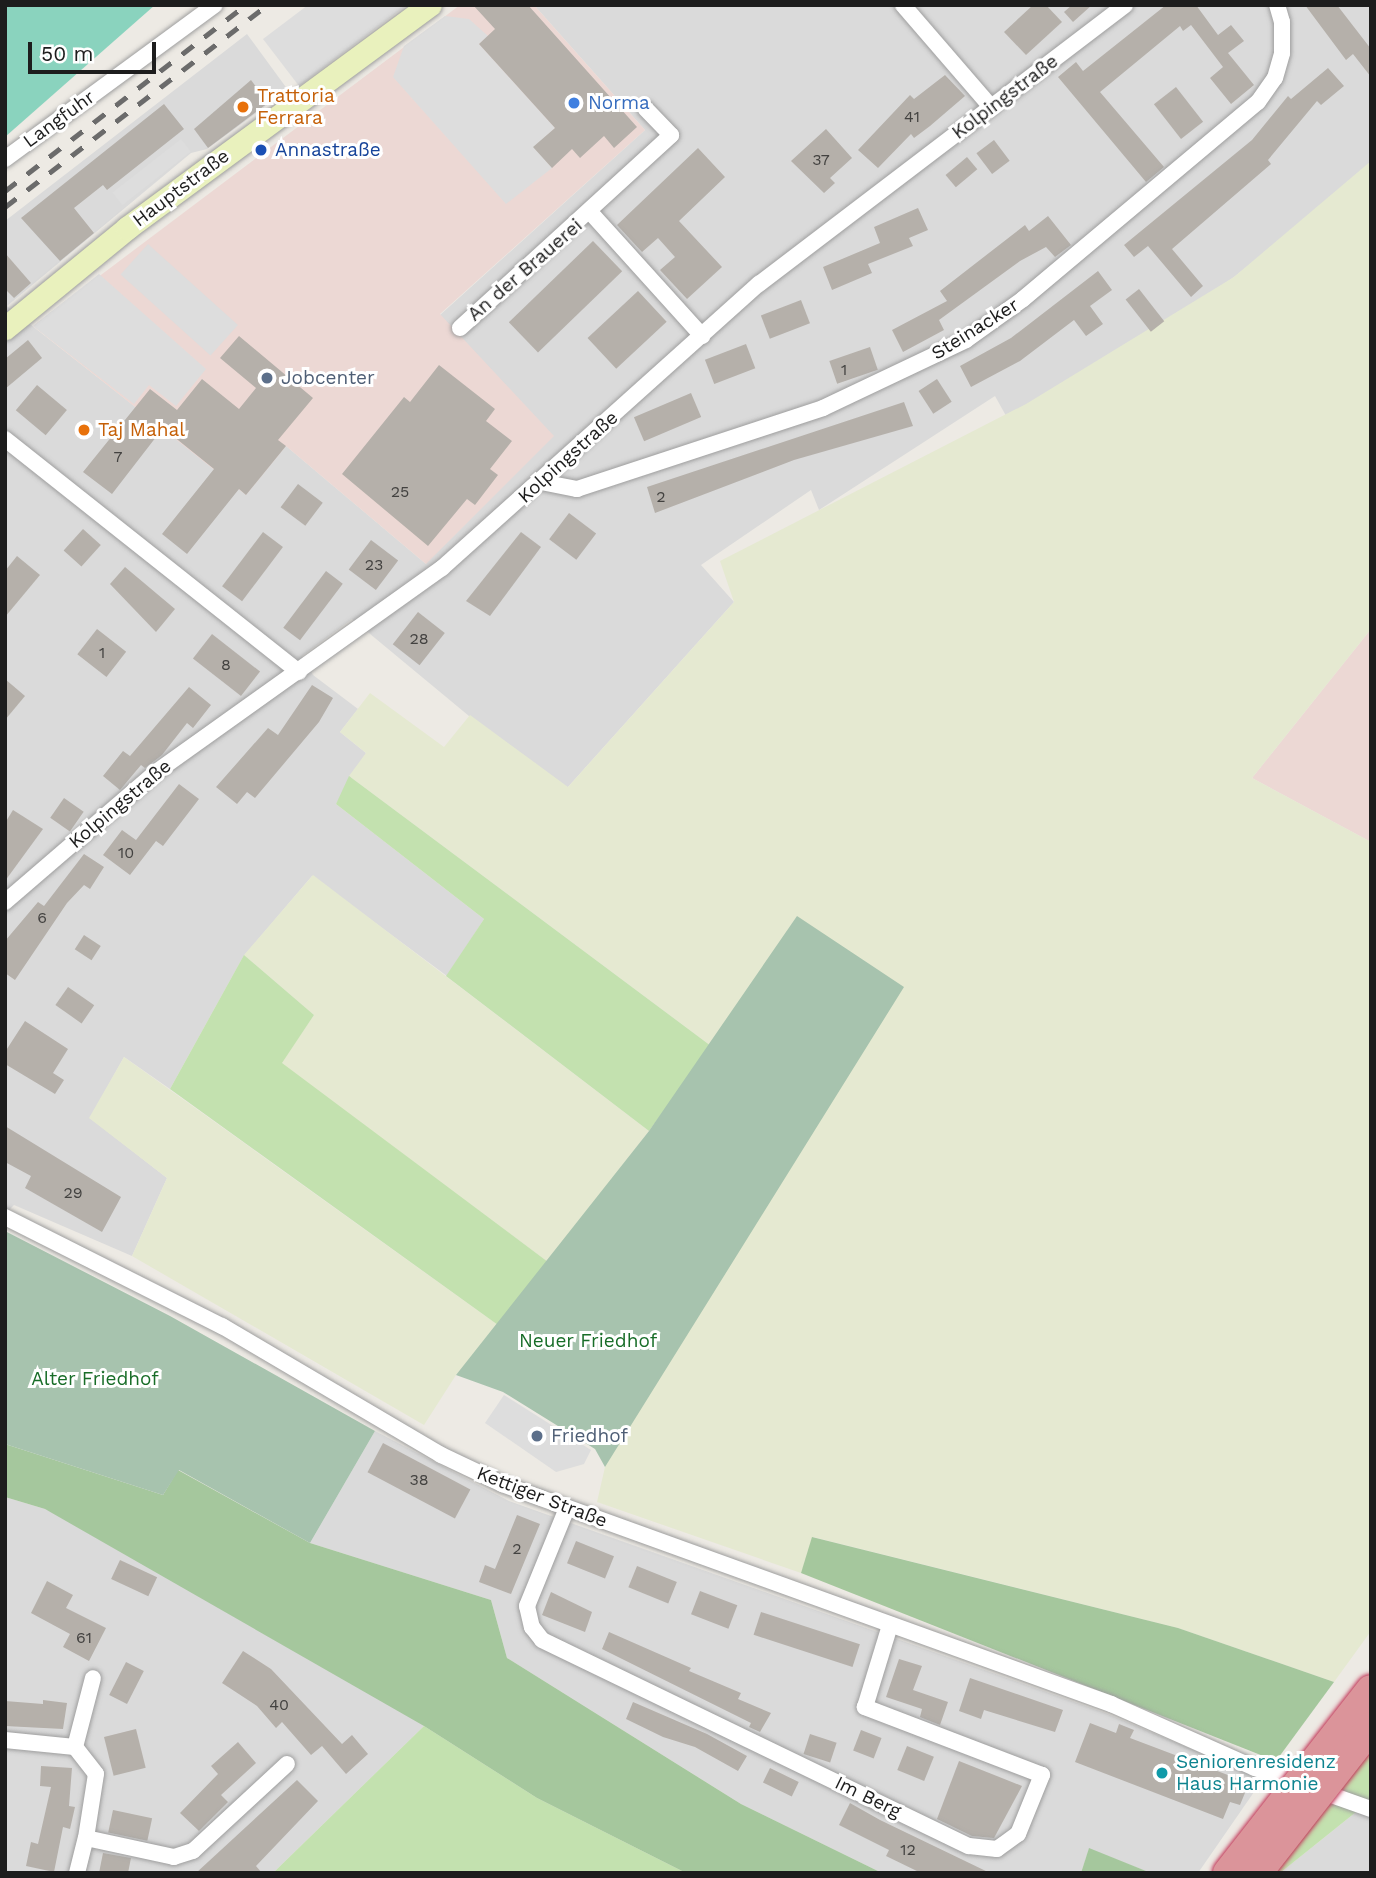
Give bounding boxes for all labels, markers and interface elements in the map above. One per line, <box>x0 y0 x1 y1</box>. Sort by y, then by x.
scale bar <box>32 28 159 72</box>
text: 50 m <box>41 41 93 66</box>
street label: Kolpingstraße <box>948 50 1062 144</box>
street label: Langfuhr <box>19 85 99 153</box>
place label: Trattoria Ferrara <box>257 85 335 129</box>
place label: Norma <box>588 92 650 114</box>
marker: Norma <box>566 95 582 111</box>
marker: Trattoria Ferrara <box>235 99 251 115</box>
house number: 41 <box>904 107 920 127</box>
place label: Annastraße <box>275 139 381 161</box>
marker: Annastraße <box>253 142 269 158</box>
street label: Hauptstraße <box>128 144 234 232</box>
house number: 37 <box>812 150 830 170</box>
street label: An der Brauerei <box>463 214 587 326</box>
street label: Steinacker <box>927 293 1023 365</box>
house number: 1 <box>841 360 847 380</box>
place label: Jobcenter <box>281 367 375 389</box>
marker: Jobcenter <box>259 370 275 386</box>
street label: Kolpingstraße <box>513 406 623 508</box>
place label: Taj Mahal <box>98 419 185 441</box>
marker: Taj Mahal <box>76 422 92 438</box>
house number: 7 <box>114 447 122 467</box>
house number: 25 <box>391 482 409 502</box>
house number: 2 <box>656 487 666 507</box>
house number: 23 <box>365 555 383 575</box>
house number: 28 <box>409 629 429 649</box>
house number: 1 <box>99 643 105 663</box>
house number: 8 <box>221 655 231 675</box>
street label: Kolpingstraße <box>64 755 176 853</box>
house number: 10 <box>118 843 134 863</box>
house number: 6 <box>37 908 47 928</box>
house number: 29 <box>63 1183 83 1203</box>
park label: Neuer Friedhof <box>519 1330 657 1352</box>
park label: Alter Friedhof <box>31 1368 159 1390</box>
place label: Friedhof <box>551 1425 628 1447</box>
marker: Friedhof <box>529 1428 545 1444</box>
street label: Kettiger Straße <box>473 1462 611 1532</box>
house number: 38 <box>409 1470 429 1490</box>
house number: 2 <box>512 1539 522 1559</box>
house number: 61 <box>76 1628 92 1648</box>
house number: 40 <box>269 1695 289 1715</box>
place label: Seniorenresidenz Haus Harmonie <box>1176 1751 1336 1795</box>
marker: Seniorenresidenz Haus Harmonie <box>1154 1765 1170 1781</box>
street label: Im Berg <box>831 1771 905 1823</box>
house number: 12 <box>900 1840 916 1860</box>

